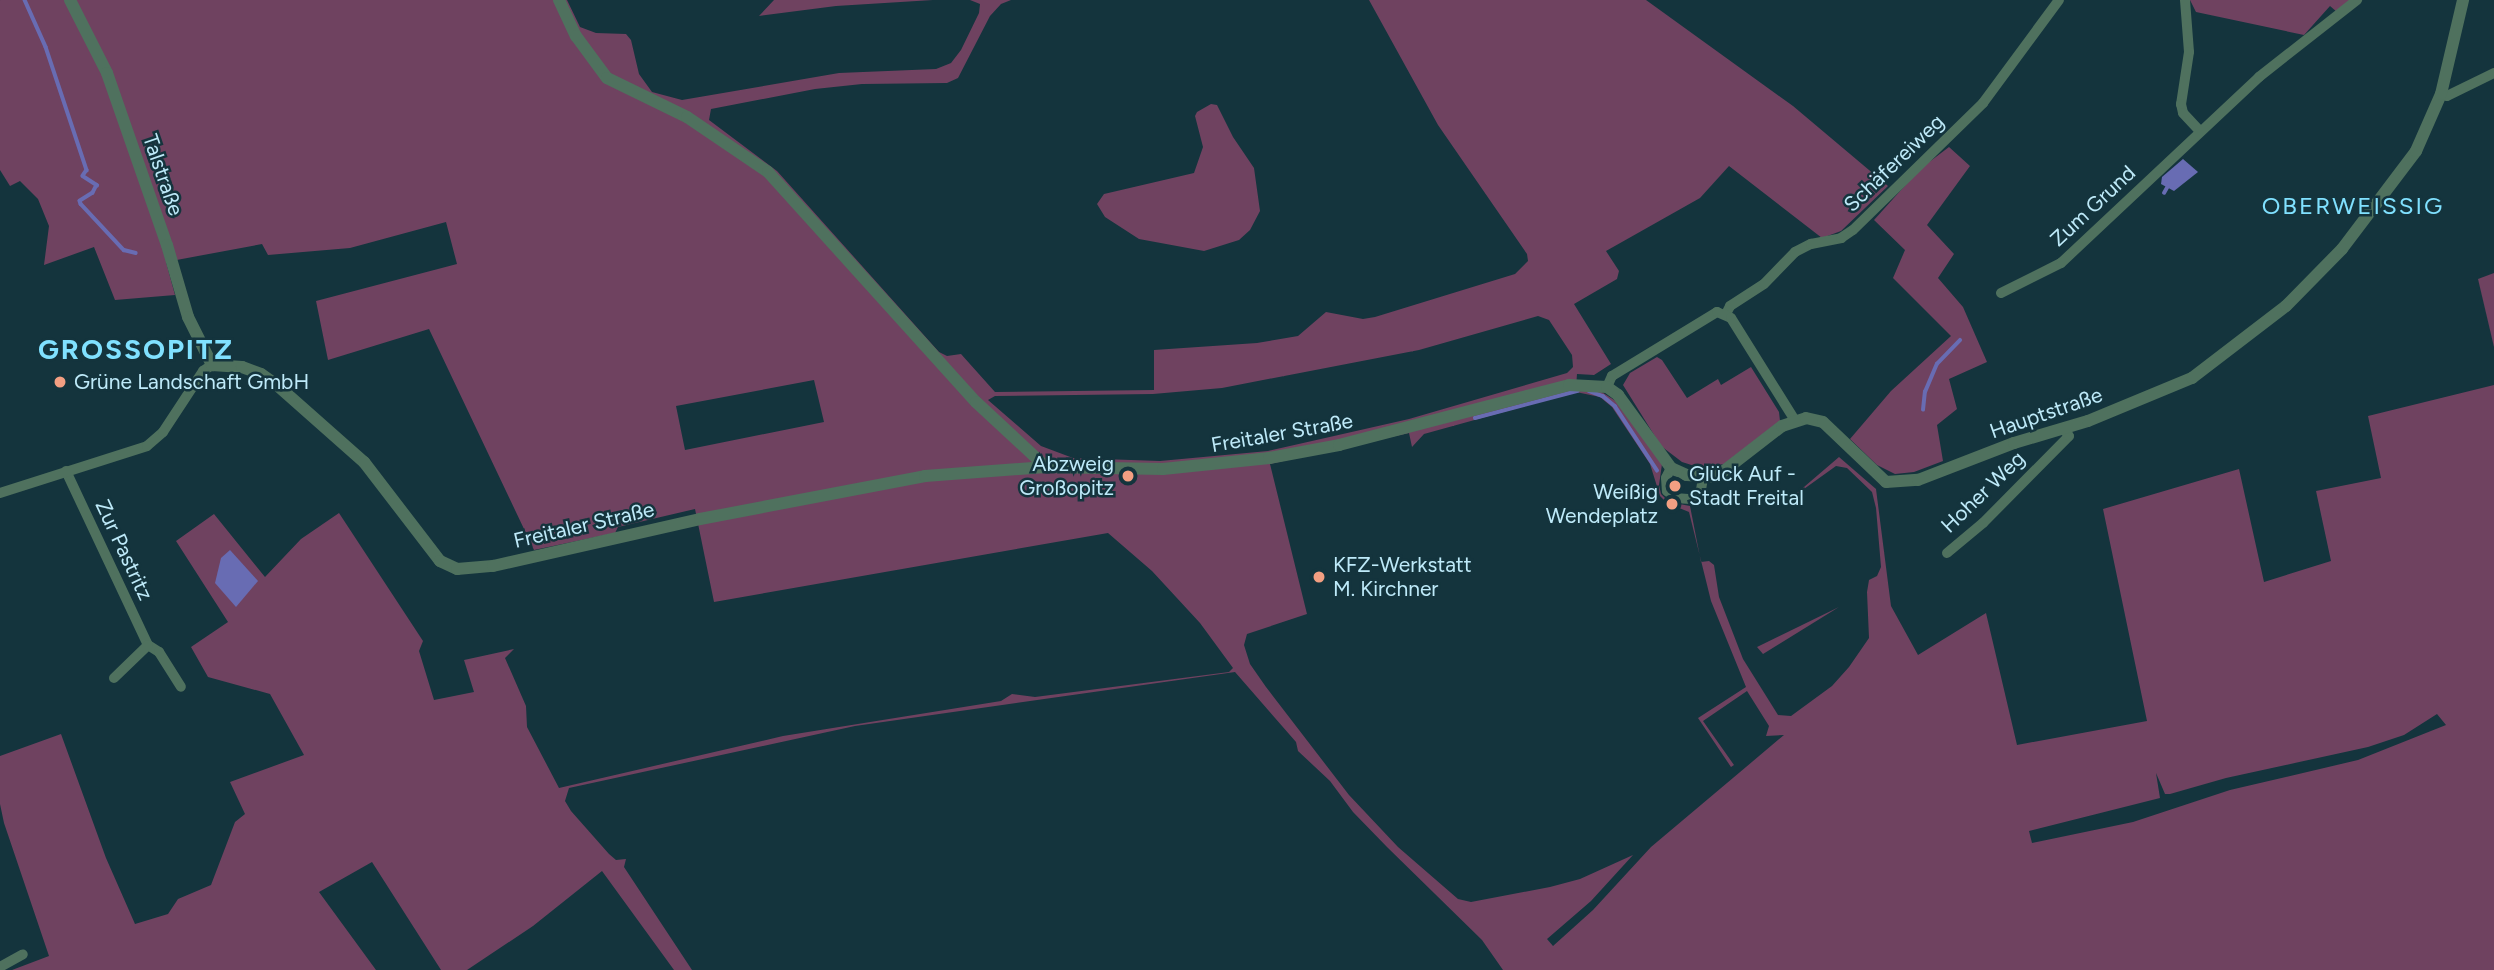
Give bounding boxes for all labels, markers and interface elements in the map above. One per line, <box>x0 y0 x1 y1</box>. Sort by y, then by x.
street label: Schäfereiweg <box>1839 109 1949 217</box>
street label: Talstraße <box>137 131 189 219</box>
street label: Zum Grund <box>2045 160 2141 252</box>
district label: OBERWEISSIG <box>2263 192 2443 220</box>
district label: GROSSOPITZ <box>39 332 233 366</box>
place label: Grüne Landschaft GmbH <box>74 369 309 395</box>
marker: Grüne Landschaft GmbH <box>52 374 68 390</box>
street label: Hauptstraße <box>1986 382 2106 444</box>
street label: Freitaler Straße <box>1209 408 1355 458</box>
street label: Hoher Weg <box>1936 446 2030 538</box>
place label: Abzweig Großopitz <box>1019 451 1114 501</box>
place label: Glück Auf - Stadt Freital <box>1689 461 1804 511</box>
marker: Abzweig Großopitz <box>1120 468 1136 484</box>
marker: Glück Auf - Stadt Freital <box>1667 478 1683 494</box>
place label: Weißig Wendeplatz <box>1546 479 1658 529</box>
street label: Zur Pastritz <box>90 496 158 604</box>
marker: Weißig Wendeplatz <box>1664 496 1680 512</box>
street label: Freitaler Straße <box>511 497 657 553</box>
place label: KFZ-Werkstatt M. Kirchner <box>1333 552 1472 602</box>
marker: KFZ-Werkstatt M. Kirchner <box>1311 569 1327 585</box>

